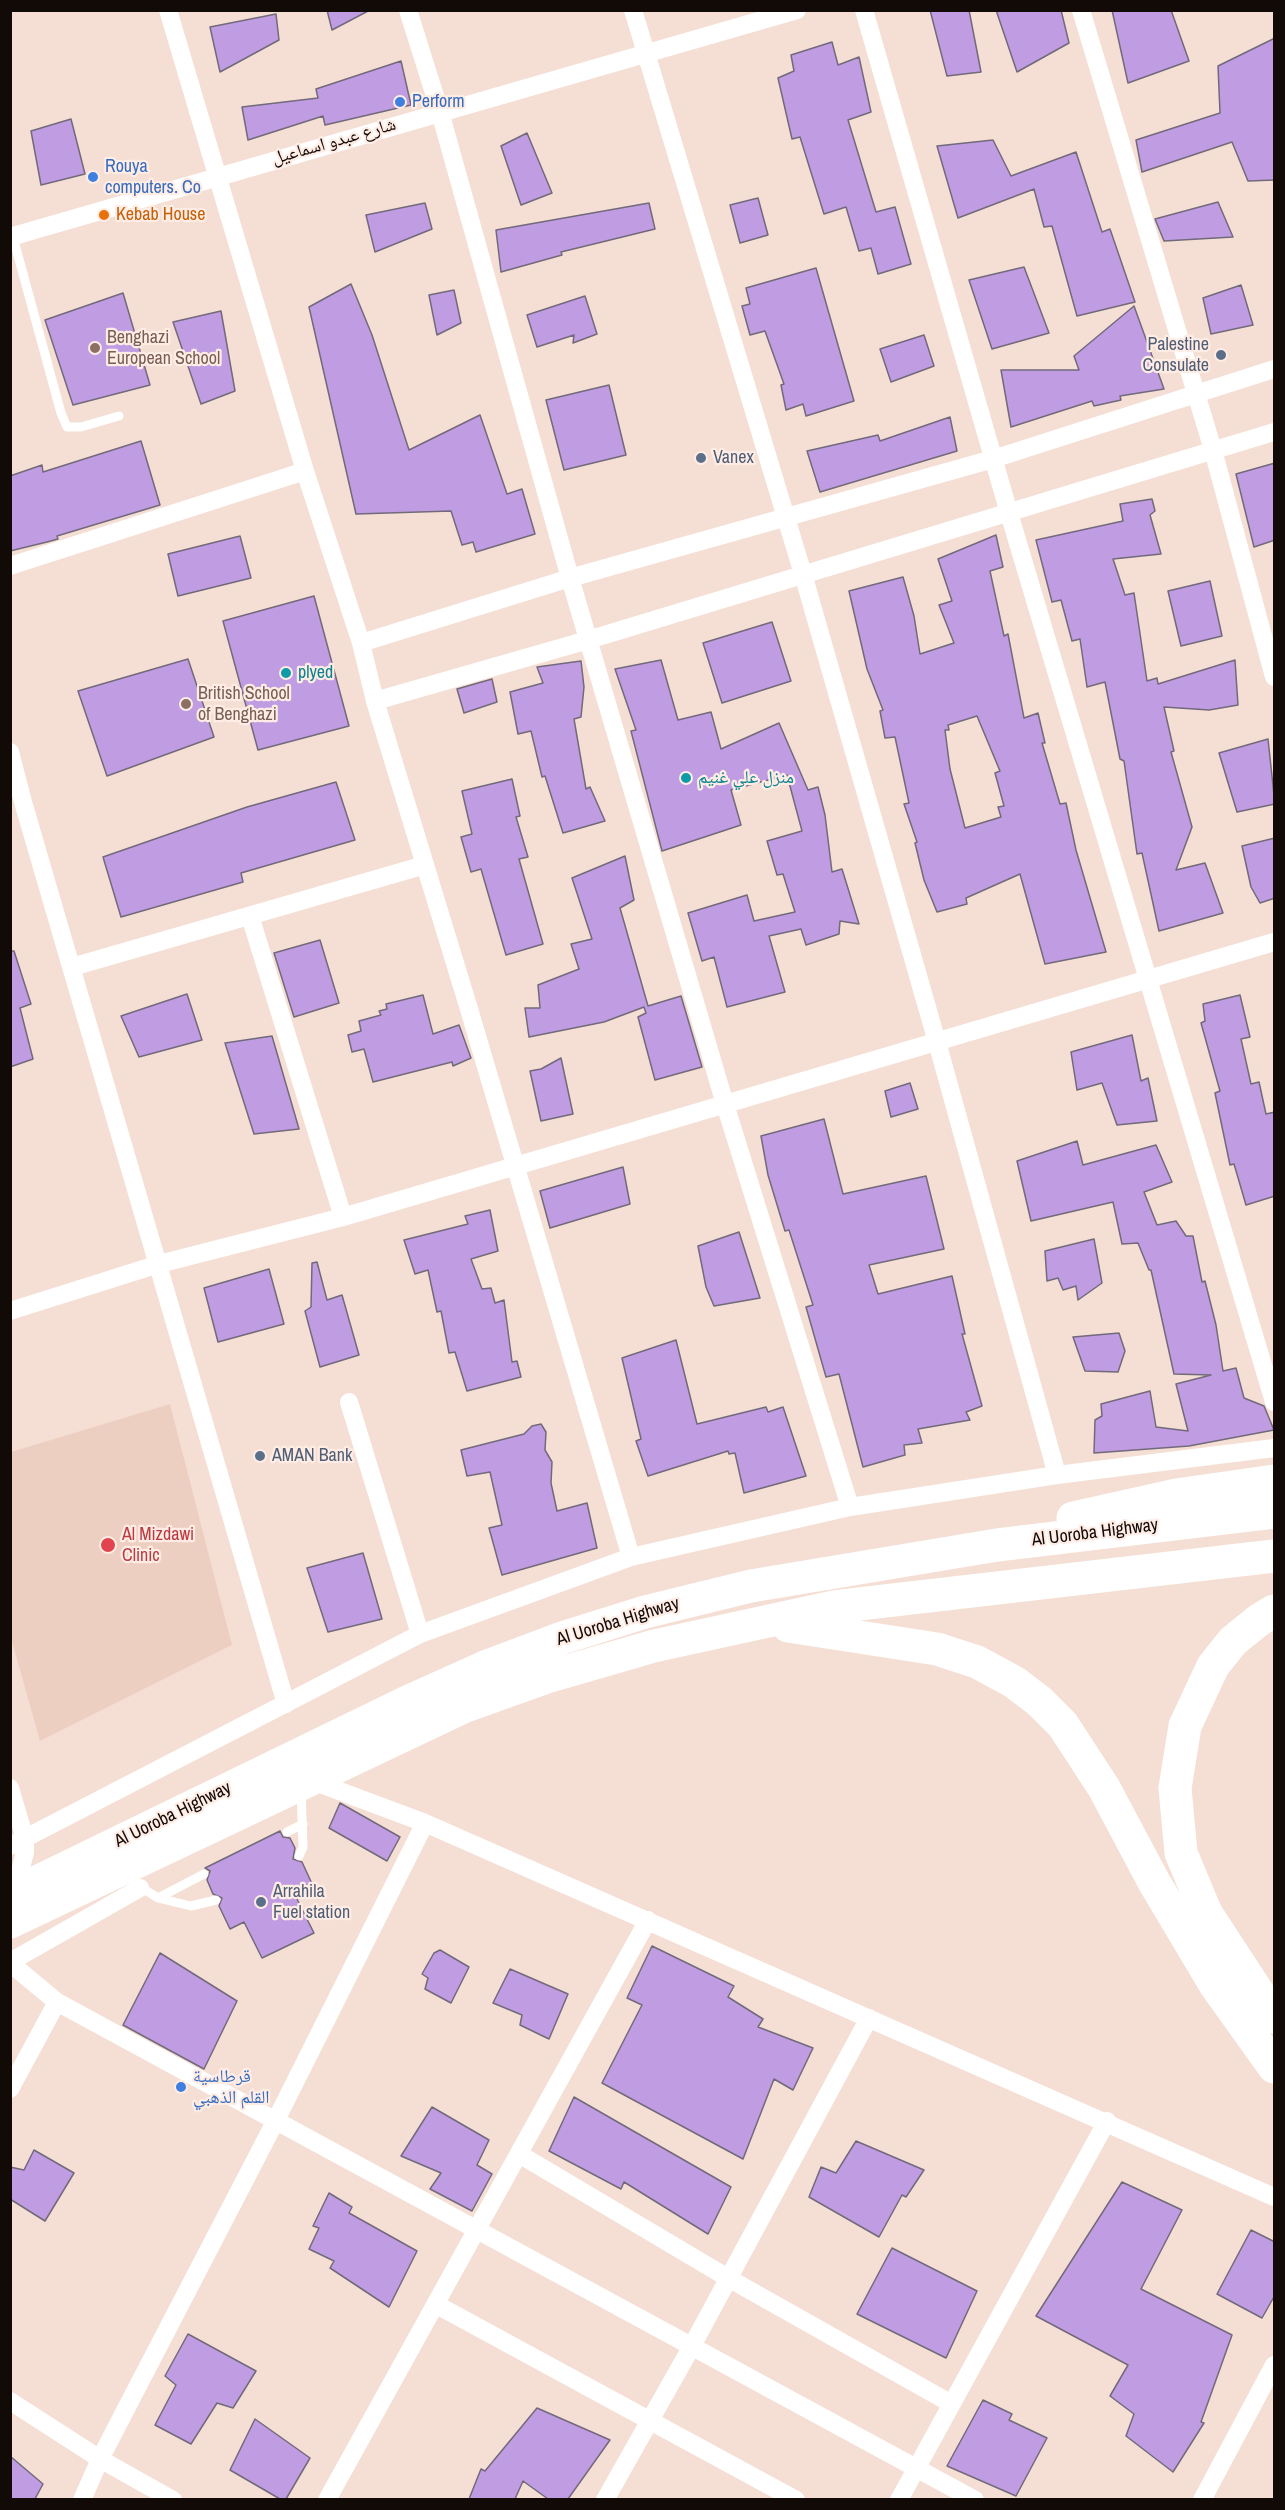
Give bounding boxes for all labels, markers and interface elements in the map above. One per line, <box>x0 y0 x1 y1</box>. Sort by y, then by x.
place label: Perform <box>412 91 464 113</box>
marker: Perform <box>393 95 407 109</box>
street label: شارع عبدو اسماعيل <box>269 114 399 170</box>
place label: Rouya computers. Co <box>105 156 201 198</box>
marker: Rouya computers. Co <box>86 170 100 184</box>
place label: Kebab House <box>116 204 205 226</box>
marker: Kebab House <box>97 208 111 222</box>
place label: Benghazi European School <box>107 327 220 370</box>
place label: Palestine Consulate <box>1143 334 1209 376</box>
marker: Benghazi European School <box>88 341 102 355</box>
marker: Palestine Consulate <box>1214 348 1228 362</box>
place label: Vanex <box>713 447 754 469</box>
marker: Vanex <box>694 451 708 465</box>
place label: plyed <box>298 662 333 684</box>
marker: plyed <box>279 666 293 680</box>
place label: British School of Benghazi <box>198 683 290 726</box>
marker: British School of Benghazi <box>179 697 193 711</box>
place label: منزل علي غنيم <box>698 767 794 789</box>
marker: منزل علي غنيم <box>679 771 693 785</box>
place label: AMAN Bank <box>272 1445 352 1467</box>
marker: AMAN Bank <box>253 1449 267 1463</box>
street label: Al Uoroba Highway <box>1031 1515 1159 1551</box>
place label: Al Mizdawi Clinic <box>122 1524 194 1567</box>
marker: Al Mizdawi Clinic <box>99 1536 117 1554</box>
street label: Al Uoroba Highway <box>554 1593 682 1651</box>
street label: Al Uoroba Highway <box>111 1777 235 1853</box>
place label: Arrahila Fuel station <box>273 1881 350 1924</box>
marker: Arrahila Fuel station <box>254 1895 268 1909</box>
place label: قرطاسية القلم الذهبي <box>193 2066 269 2108</box>
marker: قرطاسية القلم الذهبي <box>174 2080 188 2094</box>

